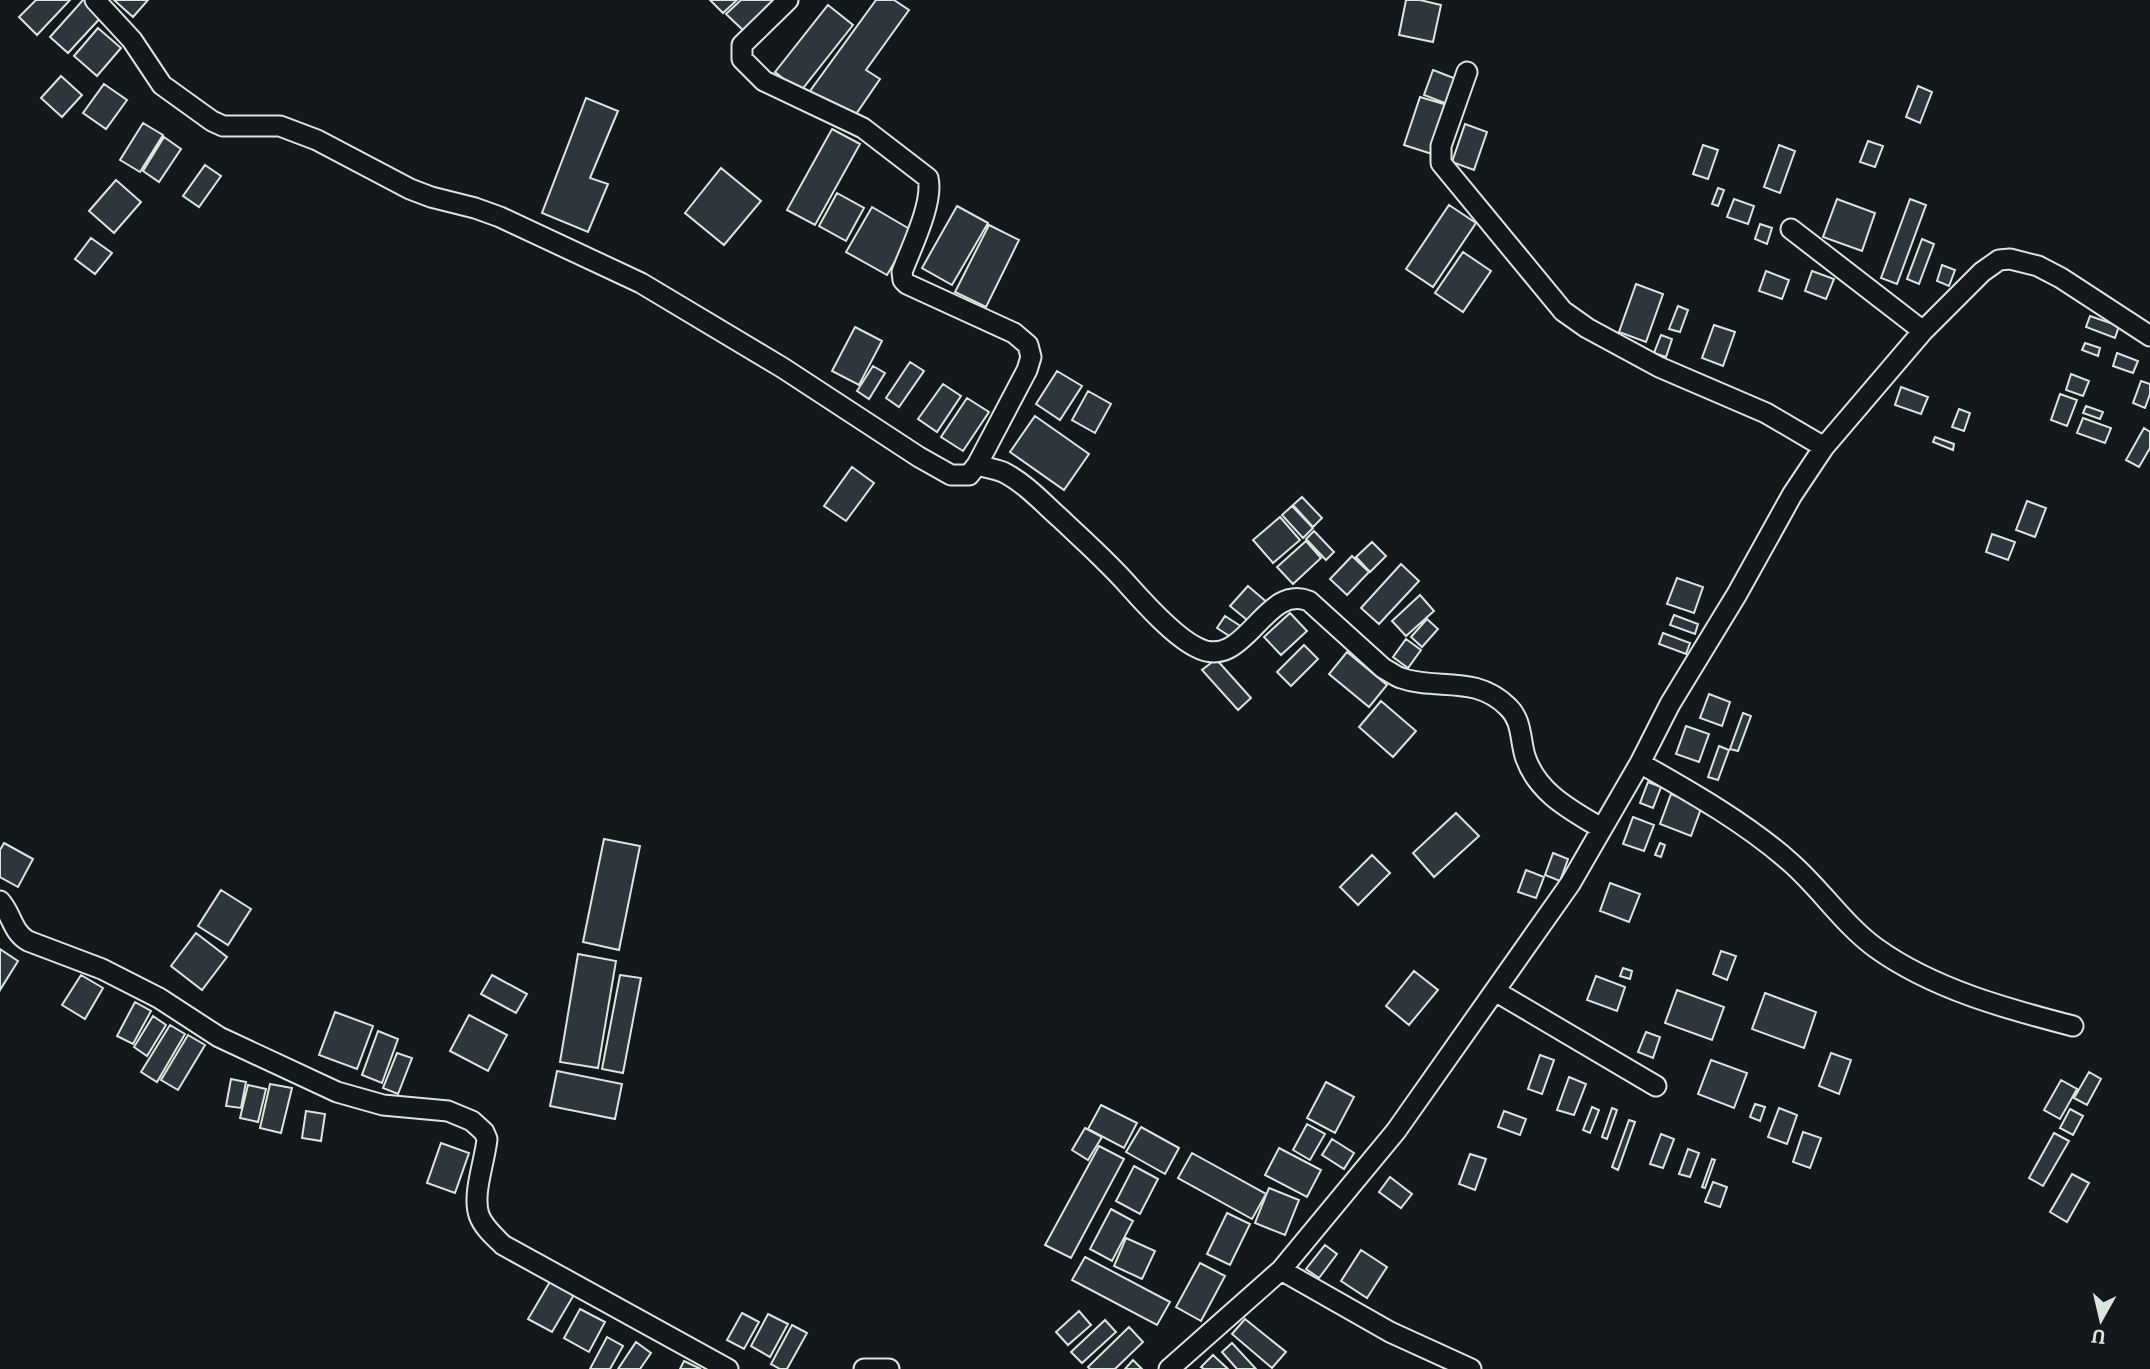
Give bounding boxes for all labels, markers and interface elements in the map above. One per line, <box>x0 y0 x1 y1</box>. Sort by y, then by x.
north arrow <box>2066 1285 2136 1355</box>
text: U <box>2090 1324 2107 1349</box>

